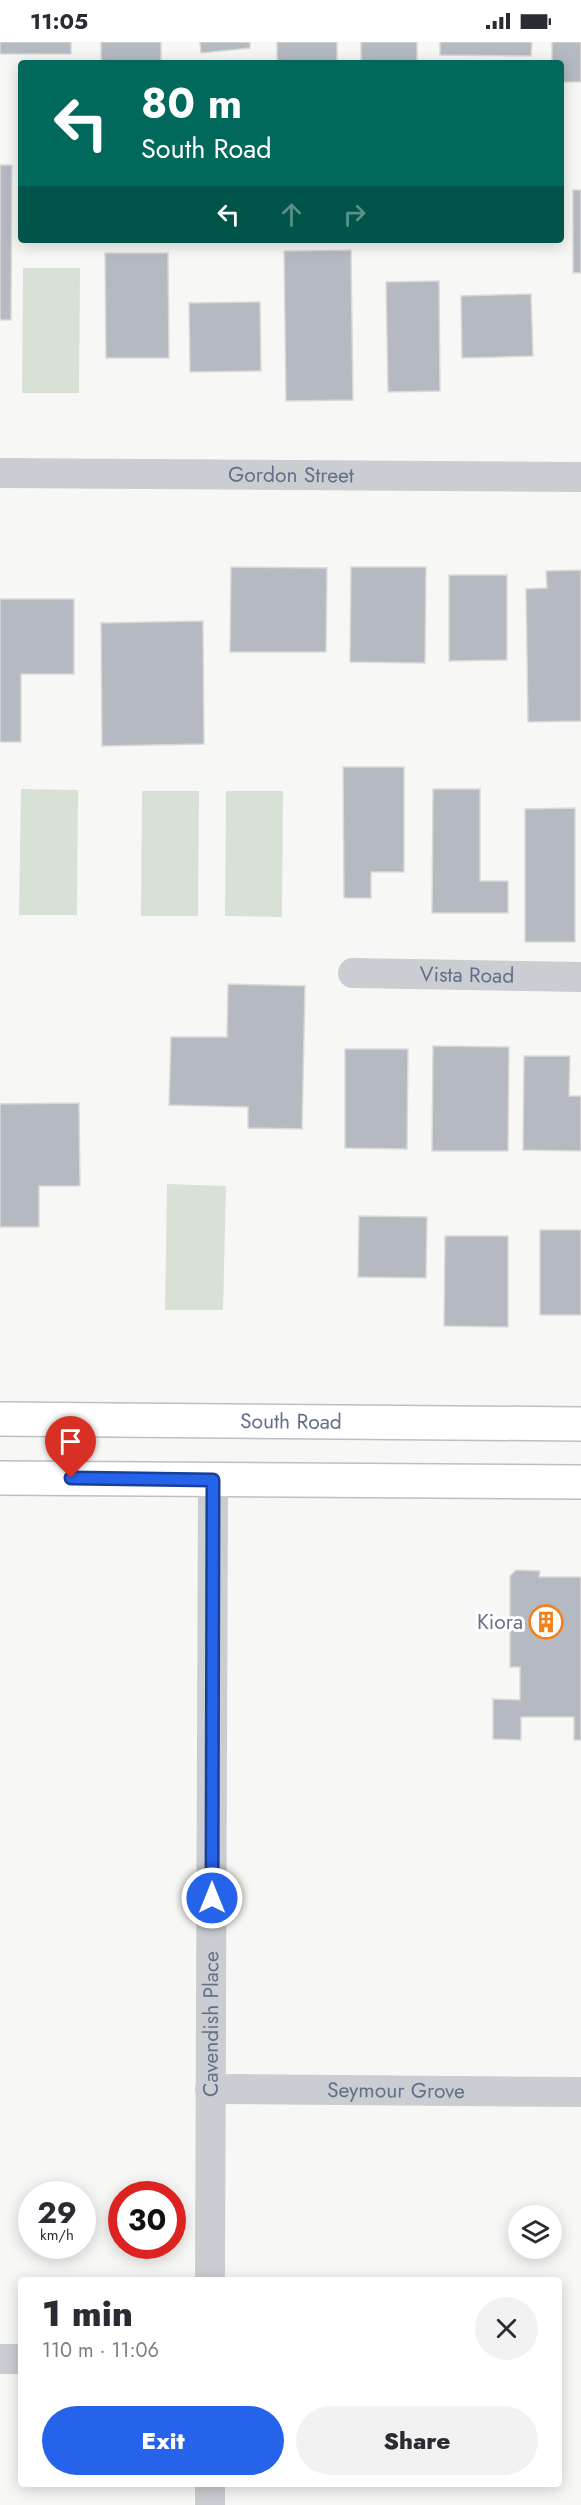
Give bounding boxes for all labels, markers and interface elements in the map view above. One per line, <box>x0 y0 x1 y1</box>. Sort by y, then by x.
text: 11:05 <box>30 5 88 37</box>
text: 80 m <box>141 73 242 134</box>
icon: left <box>42 84 120 162</box>
text: South Road <box>141 129 272 168</box>
icon: left <box>212 198 245 231</box>
icon: ahead <box>275 198 308 231</box>
icon: right <box>338 198 371 231</box>
street label: Gordon Street <box>228 460 354 490</box>
street label: Vista Road <box>419 959 515 991</box>
street label: South Road <box>240 1406 342 1437</box>
pin <box>45 1416 96 1478</box>
icon: arrive <box>54 1425 87 1458</box>
building icon: Kiora <box>528 1604 564 1640</box>
place label: Kiora <box>477 1607 523 1637</box>
position arrow <box>180 1866 244 1930</box>
street label: Cavendish Place <box>196 1951 226 2097</box>
street label: Seymour Grove <box>327 2075 465 2106</box>
speed limit sign: 30 <box>108 2181 186 2259</box>
text: 29 <box>37 2191 77 2234</box>
map controls <box>508 2205 562 2259</box>
button: layers <box>508 2205 562 2259</box>
text: km/h <box>40 2224 74 2246</box>
text: 1 min <box>42 2287 133 2339</box>
button: close <box>475 2297 538 2360</box>
text: 110 m · 11:06 <box>42 2336 159 2365</box>
button: Exit <box>42 2406 284 2475</box>
button: Share <box>296 2406 538 2475</box>

